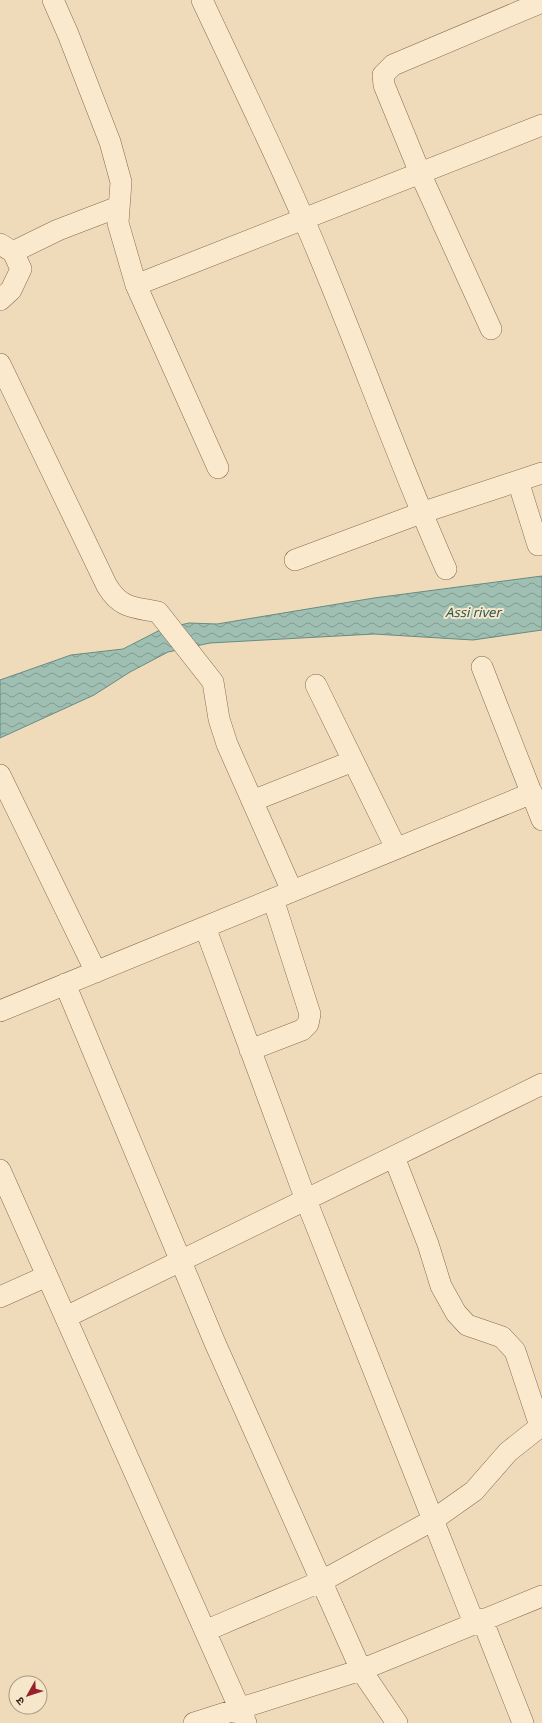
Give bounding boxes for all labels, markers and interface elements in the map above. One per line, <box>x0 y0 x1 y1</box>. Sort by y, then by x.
water label: Assi river <box>445 605 502 622</box>
north arrow <box>8 1675 48 1715</box>
text: उ <box>13 1693 28 1708</box>

